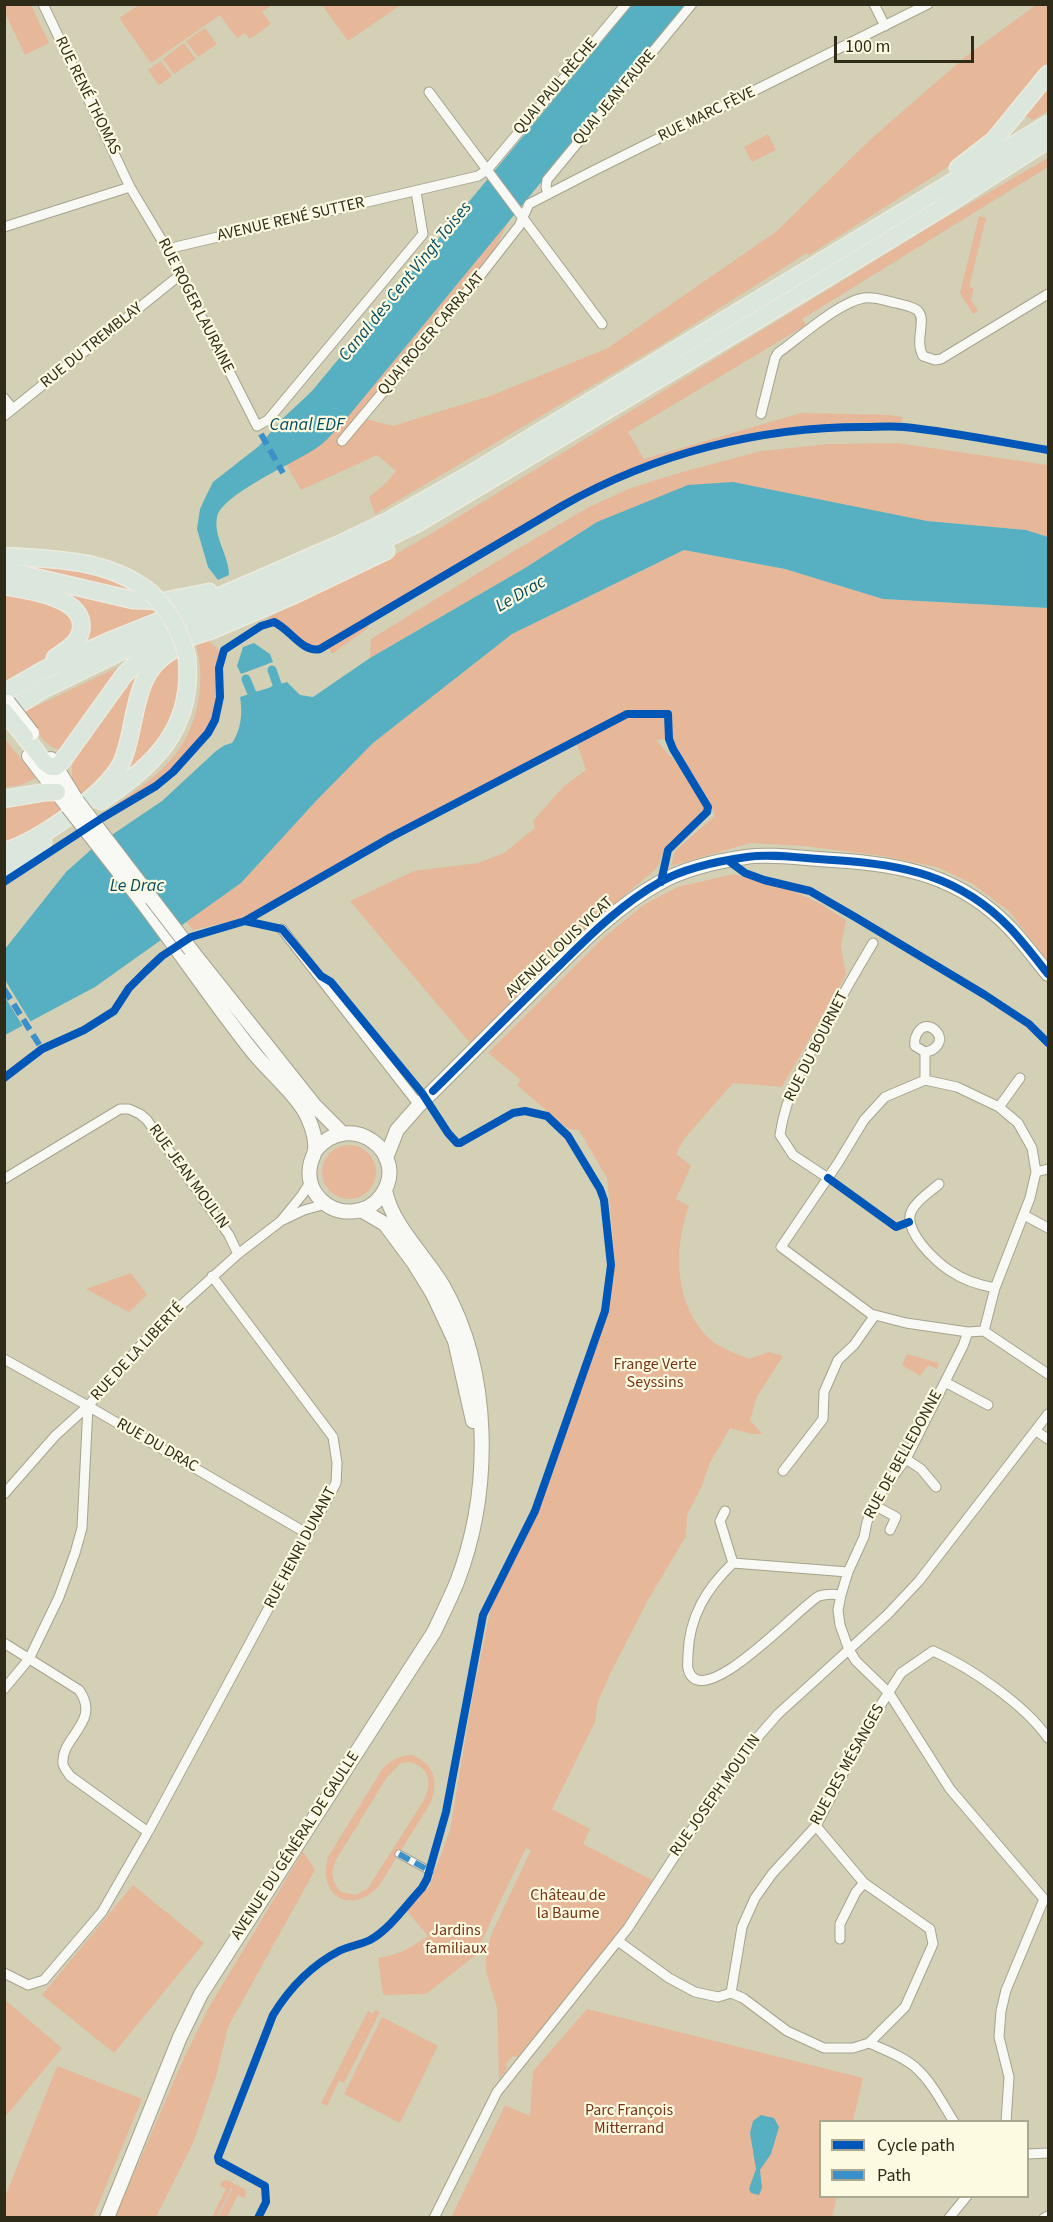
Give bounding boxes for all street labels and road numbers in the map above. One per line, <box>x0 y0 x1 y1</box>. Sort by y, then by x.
street label: RUE RENÉ THOMAS <box>50 34 124 158</box>
street label: QUAI PAUL RÈCHE <box>510 35 602 139</box>
street label: QUAI JEAN FAURE <box>569 46 661 150</box>
street label: RUE MARC FÈVE <box>655 83 759 147</box>
street label: AVENUE RENÉ SUTTER <box>216 194 366 246</box>
street label: RUE ROGER LAURAINE <box>153 235 237 377</box>
street label: QUAI ROGER CARRAJAT <box>375 268 489 400</box>
street label: RUE DU TREMBLAY <box>37 299 147 393</box>
street label: AVENUE LOUIS VICAT <box>502 893 618 1003</box>
street label: RUE DU BOURNET <box>781 989 853 1105</box>
street label: RUE JEAN MOULIN <box>144 1121 232 1233</box>
street label: RUE DE LA LIBERTÉ <box>87 1299 189 1405</box>
street label: RUE DE BELLEDONNE <box>861 1387 947 1523</box>
street label: RUE DU DRAC <box>113 1415 201 1477</box>
street label: RUE HENRI DUNANT <box>261 1484 341 1612</box>
street label: RUE DES MÉSANGES <box>807 1701 889 1829</box>
street label: RUE JOSEPH MOUTIN <box>667 1731 765 1861</box>
street label: AVENUE DU GÉNÉRAL DE GAULLE <box>228 1748 364 1944</box>

